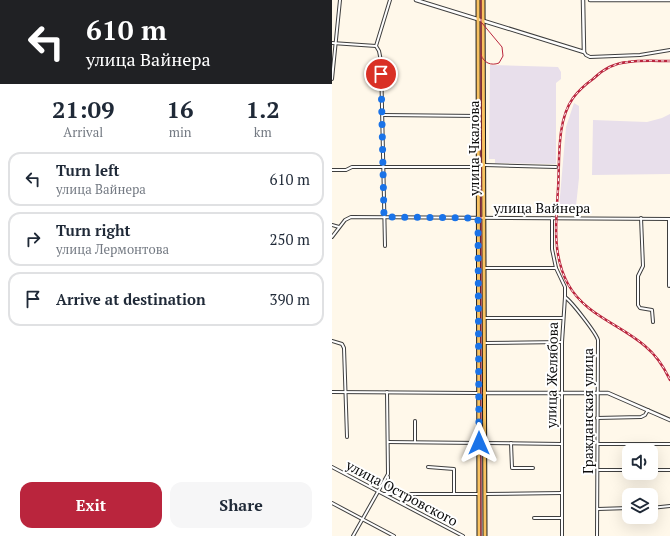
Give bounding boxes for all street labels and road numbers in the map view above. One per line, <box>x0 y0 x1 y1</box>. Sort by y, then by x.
street label: улица Чкалова <box>464 100 483 197</box>
street label: улица Вайнера <box>493 198 590 217</box>
street label: улица Желябова <box>541 322 562 429</box>
street label: Гражданская улица <box>578 348 597 474</box>
street label: улица Островского <box>342 455 462 530</box>

